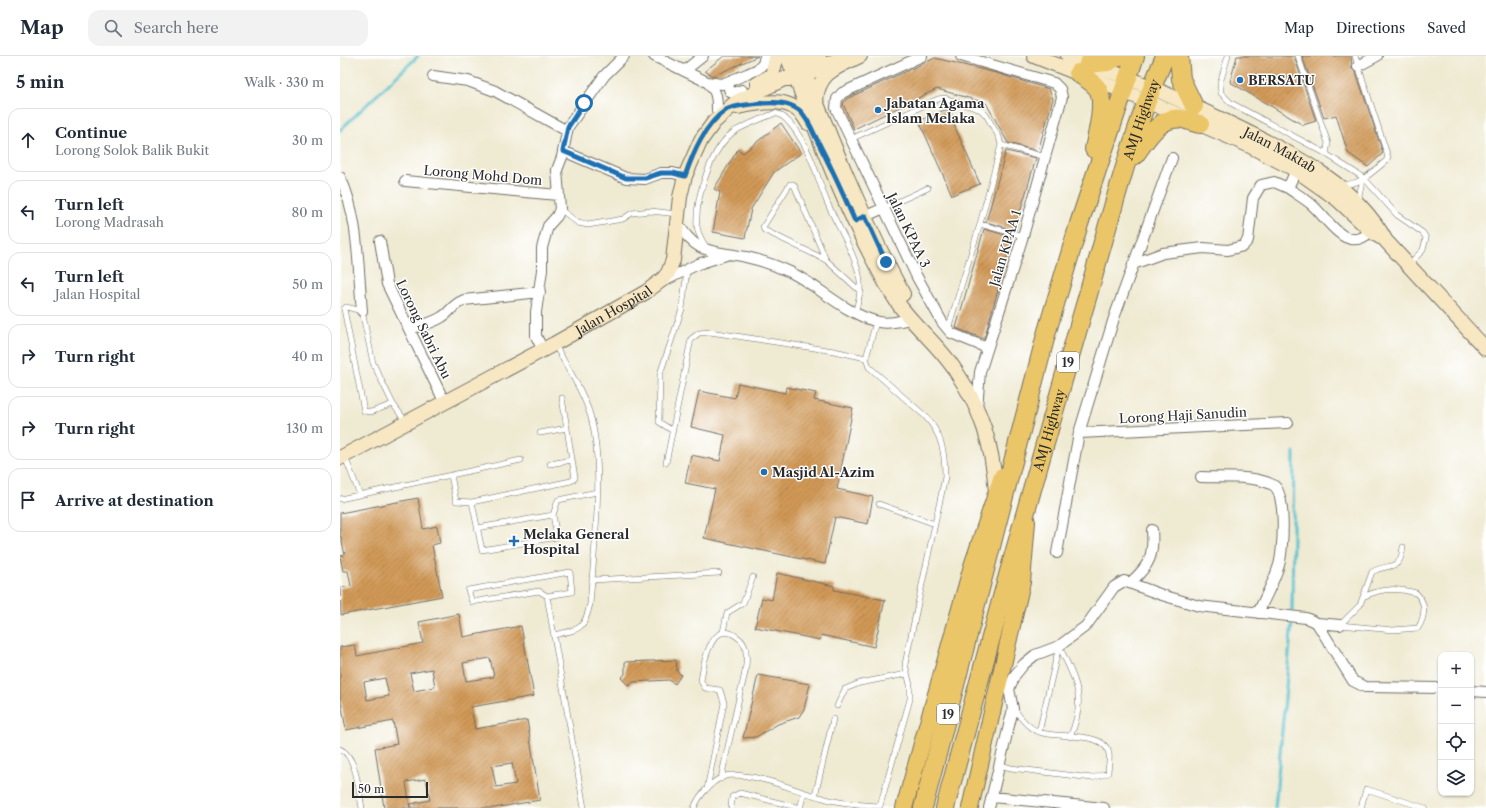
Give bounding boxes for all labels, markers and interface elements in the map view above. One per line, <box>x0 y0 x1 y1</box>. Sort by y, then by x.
search box <box>88 10 368 46</box>
text: Map <box>20 16 64 39</box>
icon: search <box>102 17 124 39</box>
text: Search here <box>134 18 219 37</box>
text: Map <box>1284 19 1314 37</box>
text: Directions <box>1336 19 1405 37</box>
text: Saved <box>1427 19 1466 37</box>
text: 5 min <box>16 72 64 92</box>
place label: BERSATU <box>1248 72 1315 88</box>
text: Walk · 330 m <box>244 74 324 90</box>
marker: BERSATU <box>1235 75 1245 85</box>
street label: AMJ Highway <box>1119 76 1163 163</box>
route start <box>575 94 593 112</box>
place label: Jabatan Agama Islam Melaka <box>884 95 985 126</box>
marker: Jabatan Agama Islam Melaka <box>873 105 883 115</box>
text: Continue <box>55 123 127 142</box>
street label: Jalan Maktab <box>1239 123 1320 176</box>
icon: ahead <box>17 129 39 151</box>
text: 30 m <box>292 132 323 148</box>
text: Lorong Solok Balik Bukit <box>55 142 209 158</box>
street label: Lorong Mohd Dom <box>423 162 543 188</box>
street label: Jalan KPAA 3 <box>883 188 934 270</box>
text: Turn left <box>55 195 124 214</box>
icon: left <box>17 201 39 223</box>
text: 80 m <box>291 204 323 220</box>
street label: Jalan KPAA 1 <box>985 207 1024 290</box>
text: Lorong Madrasah <box>55 214 164 230</box>
route end <box>877 253 895 271</box>
text: Turn left <box>55 267 124 286</box>
icon: left <box>17 273 39 295</box>
text: 50 m <box>292 276 323 292</box>
street label: Lorong Sabri Abu <box>393 277 455 381</box>
street label: Jalan Hospital <box>571 282 655 339</box>
text: Jalan Hospital <box>55 286 140 302</box>
icon: right <box>17 345 39 367</box>
text: Turn right <box>55 347 135 366</box>
text: 40 m <box>292 348 323 364</box>
road number: 19 <box>1057 352 1079 372</box>
street label: AMJ Highway <box>1029 386 1068 474</box>
street label: Lorong Haji Sanudin <box>1119 404 1247 426</box>
icon: right <box>17 417 39 439</box>
text: Turn right <box>55 419 135 438</box>
text: 130 m <box>287 420 323 436</box>
place label: Masjid Al-Azim <box>772 464 875 480</box>
marker: Masjid Al-Azim <box>759 467 769 477</box>
icon: arrive <box>17 489 39 511</box>
text: Arrive at destination <box>55 491 214 510</box>
place label: Melaka General Hospital <box>523 526 630 557</box>
marker: Melaka General Hospital <box>508 535 520 547</box>
map controls <box>1438 652 1474 796</box>
button: + <box>1438 652 1474 688</box>
button: − <box>1438 688 1474 724</box>
road number: 19 <box>937 704 959 724</box>
button: locate <box>1438 724 1474 760</box>
button: layers <box>1438 760 1474 796</box>
scale bar <box>352 780 428 799</box>
text: 50 m <box>358 782 384 796</box>

